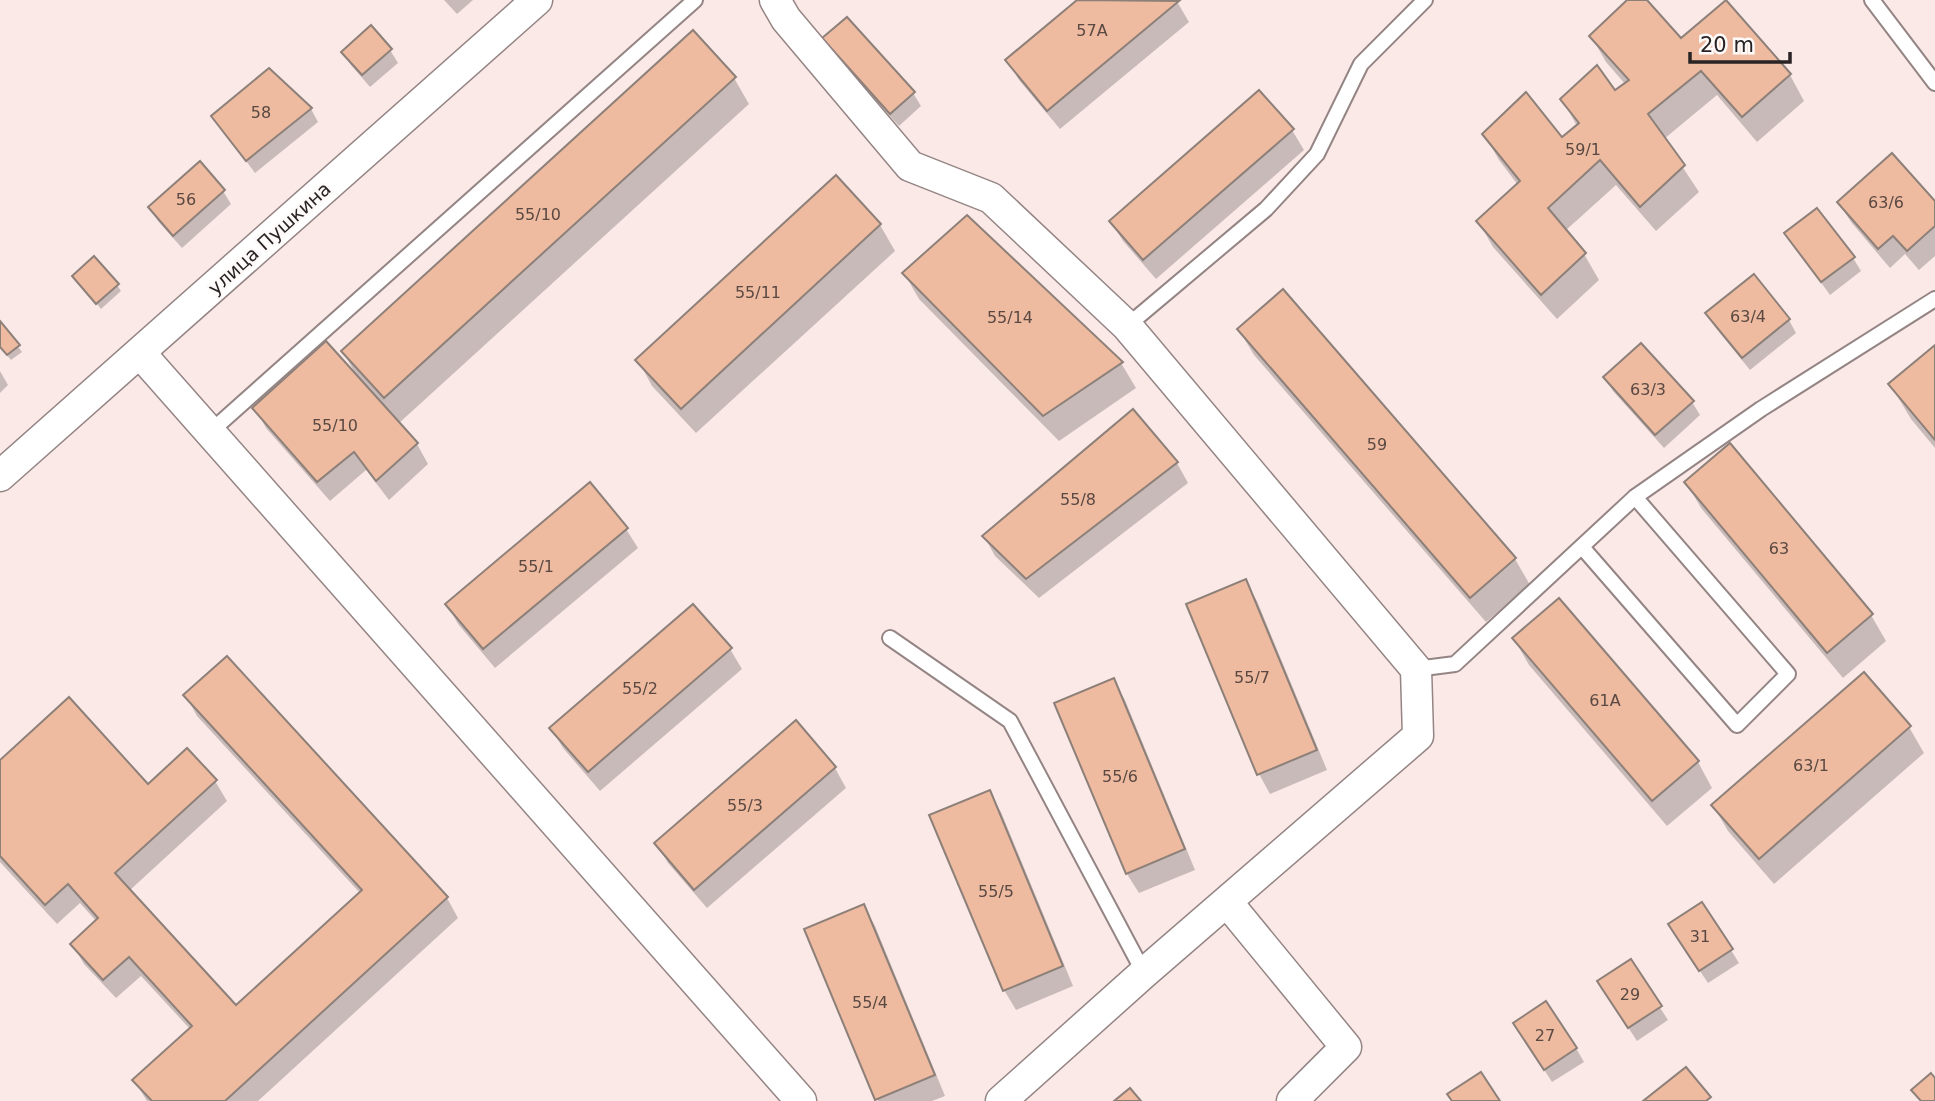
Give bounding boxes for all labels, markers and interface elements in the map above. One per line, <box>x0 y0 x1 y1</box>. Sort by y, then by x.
house number: 57А <box>1076 21 1108 40</box>
scale bar <box>1690 21 1790 65</box>
text: 20 m <box>1700 33 1754 57</box>
house number: 58 <box>251 103 271 122</box>
house number: 59/1 <box>1565 140 1601 159</box>
street label: улица Пушкина <box>203 177 335 299</box>
house number: 56 <box>176 190 196 209</box>
house number: 63/6 <box>1868 193 1904 212</box>
house number: 55/10 <box>515 205 561 224</box>
house number: 55/11 <box>735 283 781 302</box>
house number: 63/4 <box>1730 307 1766 326</box>
house number: 55/14 <box>987 308 1033 327</box>
house number: 63/3 <box>1630 380 1666 399</box>
house number: 55/10 <box>312 416 358 435</box>
house number: 59 <box>1367 435 1387 454</box>
house number: 55/8 <box>1060 490 1096 509</box>
house number: 63 <box>1769 539 1789 558</box>
house number: 55/1 <box>518 557 554 576</box>
house number: 55/7 <box>1234 668 1270 687</box>
house number: 55/2 <box>622 679 658 698</box>
house number: 61А <box>1589 691 1621 710</box>
house number: 63/1 <box>1793 756 1829 775</box>
house number: 55/6 <box>1102 767 1138 786</box>
house number: 55/3 <box>727 796 763 815</box>
house number: 55/5 <box>978 882 1014 901</box>
house number: 31 <box>1690 927 1710 946</box>
house number: 29 <box>1620 985 1640 1004</box>
house number: 55/4 <box>852 993 888 1012</box>
house number: 27 <box>1535 1026 1555 1045</box>

